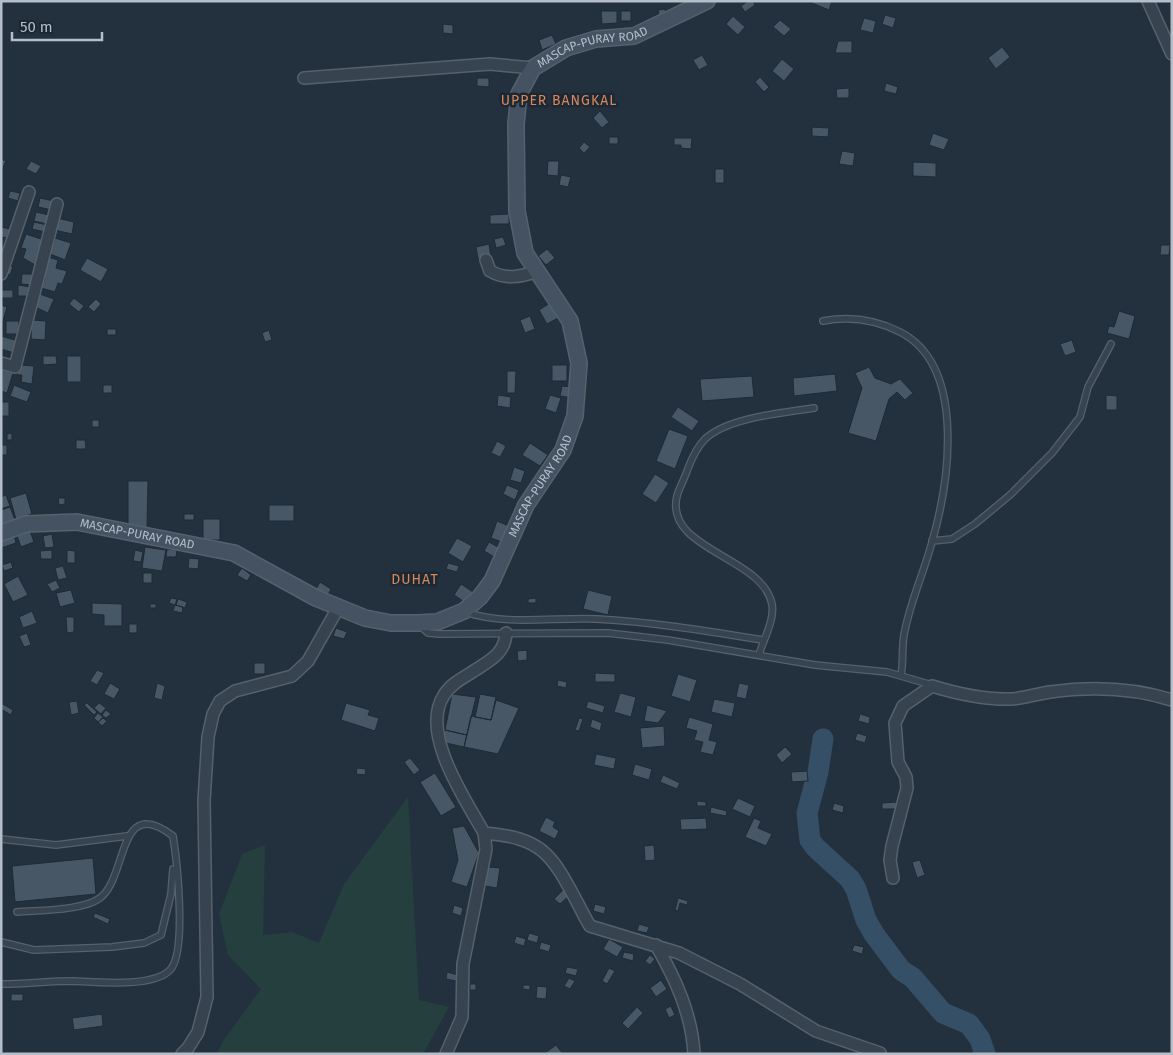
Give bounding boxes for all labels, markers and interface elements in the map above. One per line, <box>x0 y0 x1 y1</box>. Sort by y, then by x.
scale bar <box>12 10 102 42</box>
text: 50 m <box>20 18 53 36</box>
street label: MASCAP-PURAY ROAD <box>535 23 650 71</box>
district label: UPPER BANGKAL <box>501 92 617 109</box>
street label: MASCAP-PURAY ROAD <box>506 433 575 539</box>
street label: MASCAP-PURAY ROAD <box>79 516 196 552</box>
district label: DUHAT <box>391 571 439 588</box>

